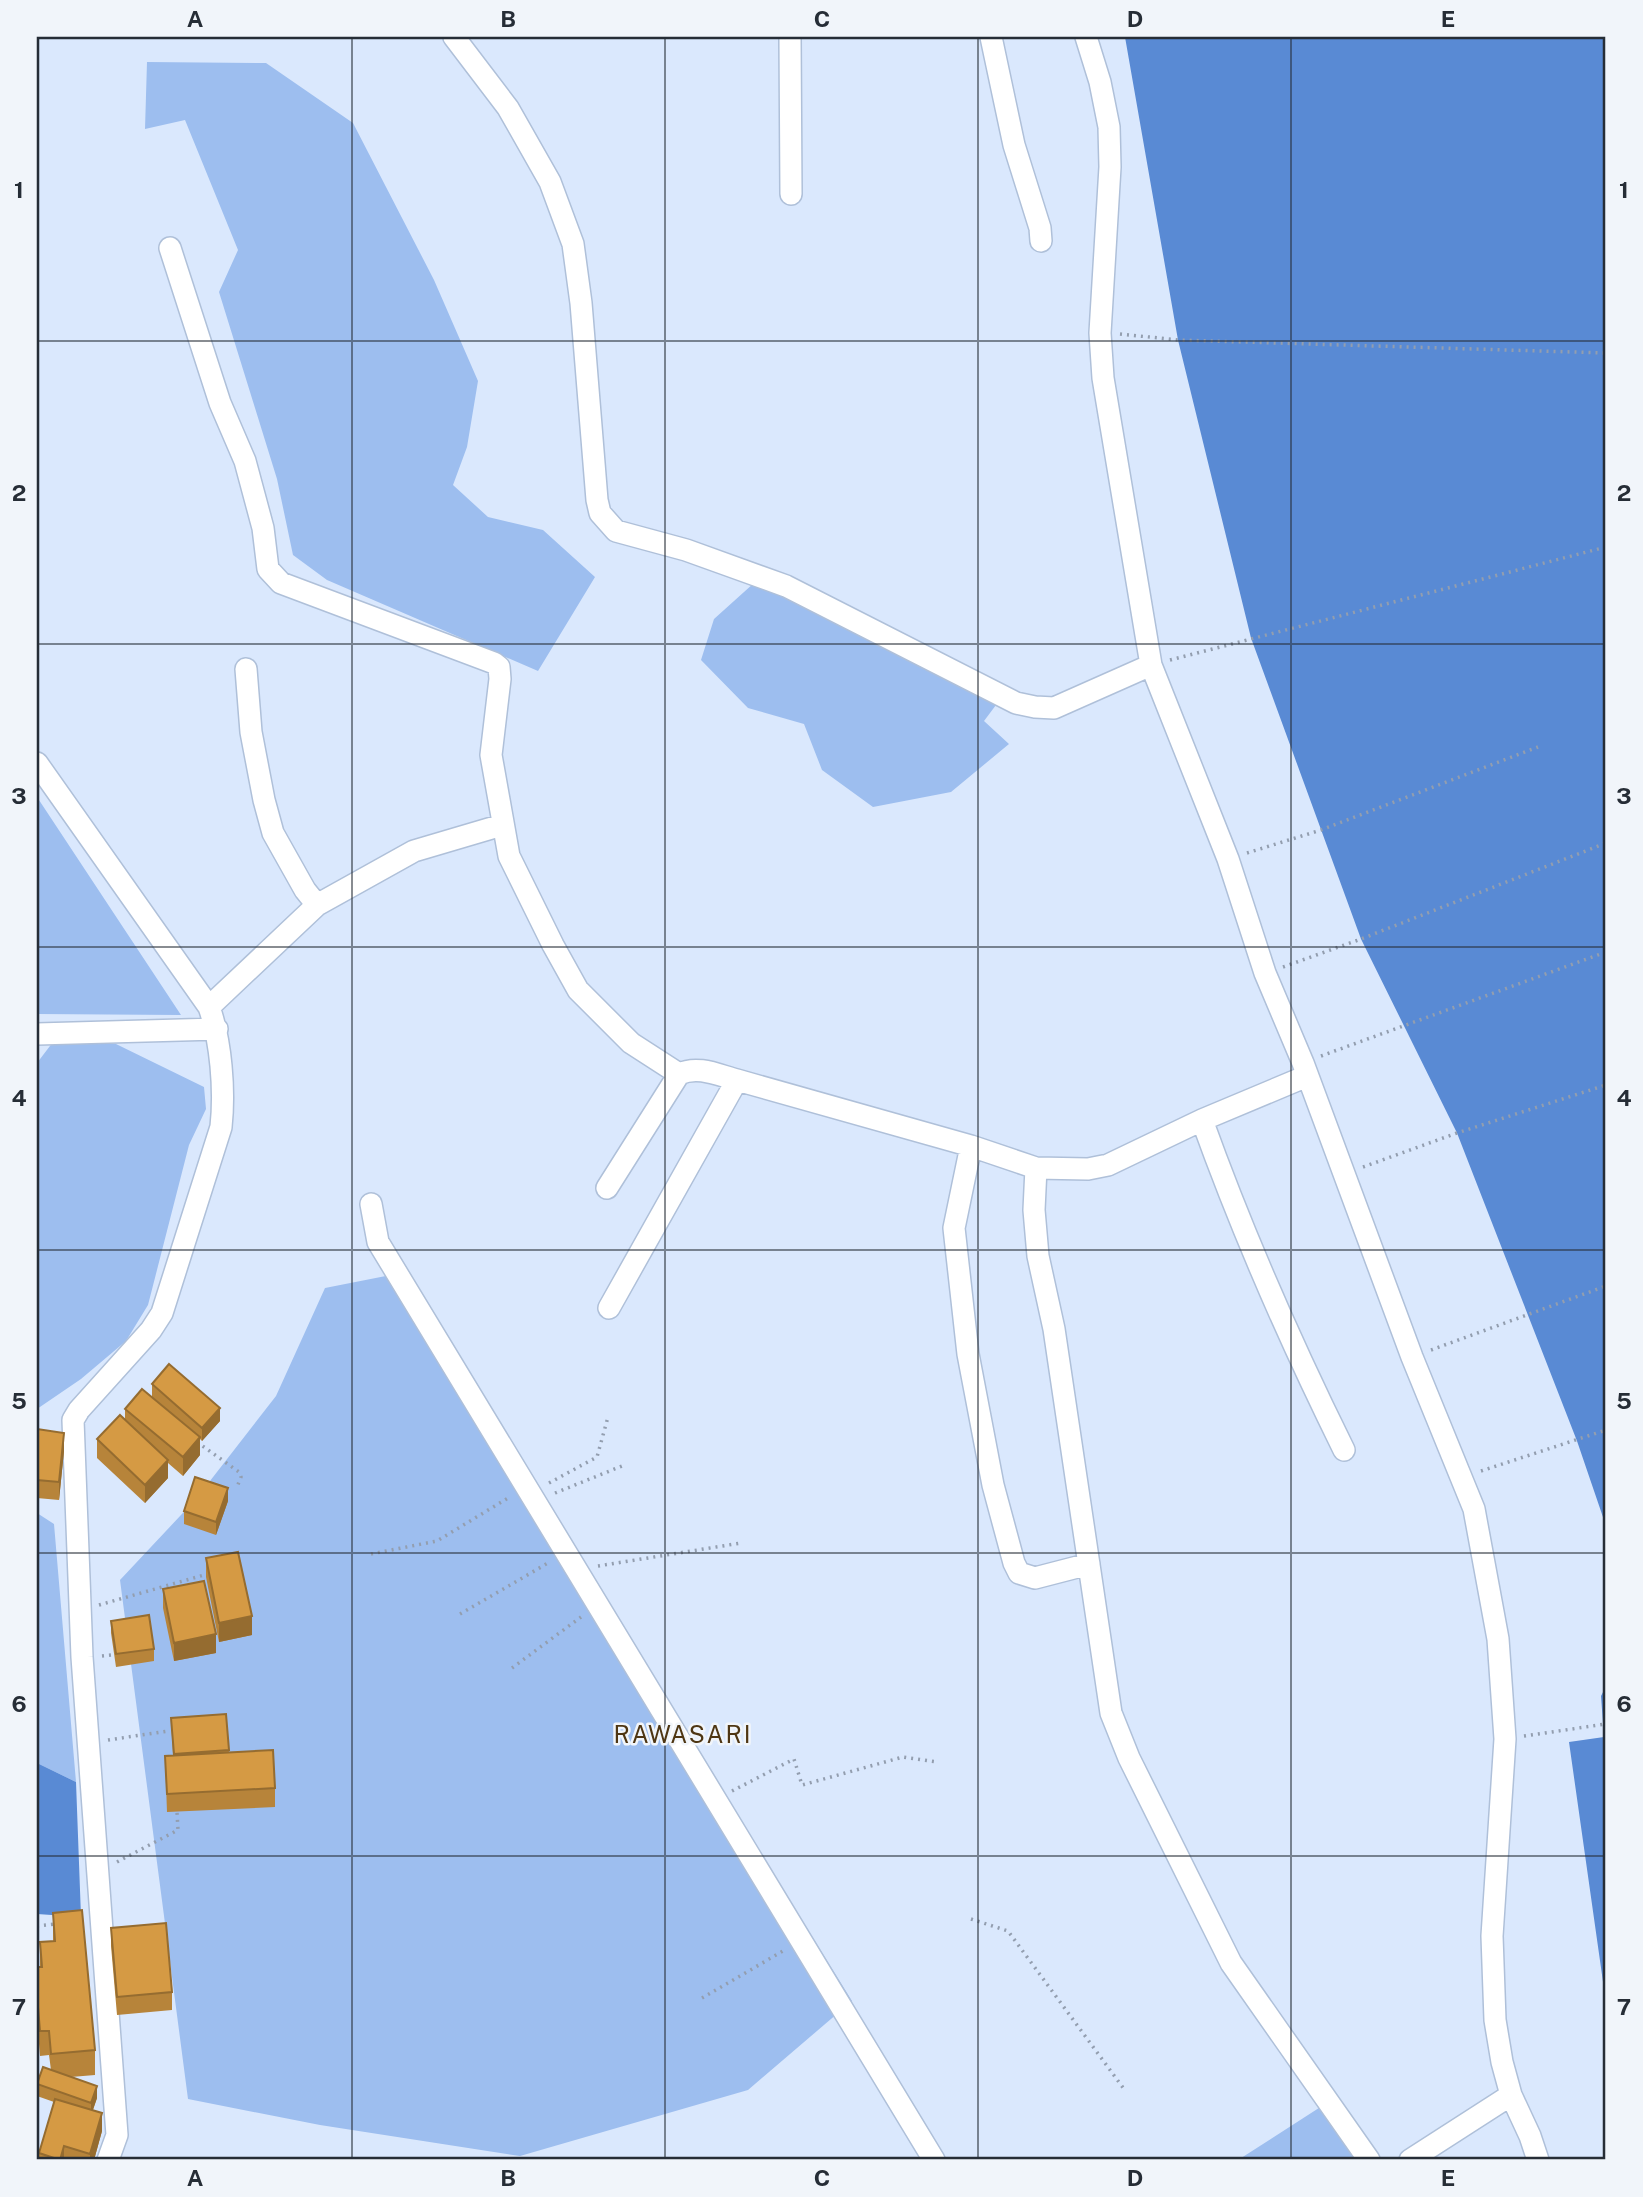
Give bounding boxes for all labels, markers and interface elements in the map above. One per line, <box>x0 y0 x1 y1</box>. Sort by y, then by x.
text: A <box>187 5 204 32</box>
text: B <box>500 5 516 32</box>
text: C <box>814 5 830 32</box>
text: D <box>1127 5 1143 32</box>
text: E <box>1441 5 1455 32</box>
text: 1 <box>14 176 24 203</box>
text: 1 <box>1619 176 1629 203</box>
text: 2 <box>12 479 26 506</box>
text: 2 <box>1617 479 1631 506</box>
text: 3 <box>11 782 27 809</box>
text: 3 <box>1616 782 1632 809</box>
text: 4 <box>11 1084 27 1111</box>
text: 4 <box>1616 1084 1632 1111</box>
text: 5 <box>11 1387 27 1414</box>
text: 5 <box>1616 1387 1632 1414</box>
text: 6 <box>11 1690 27 1717</box>
text: 6 <box>1616 1690 1632 1717</box>
district label: RAWASARI <box>613 1720 753 1748</box>
text: 7 <box>12 1993 26 2020</box>
text: 7 <box>1617 1993 1631 2020</box>
text: A <box>187 2164 204 2191</box>
text: B <box>500 2164 516 2191</box>
text: C <box>814 2164 830 2191</box>
text: D <box>1127 2164 1143 2191</box>
text: E <box>1441 2164 1455 2191</box>

